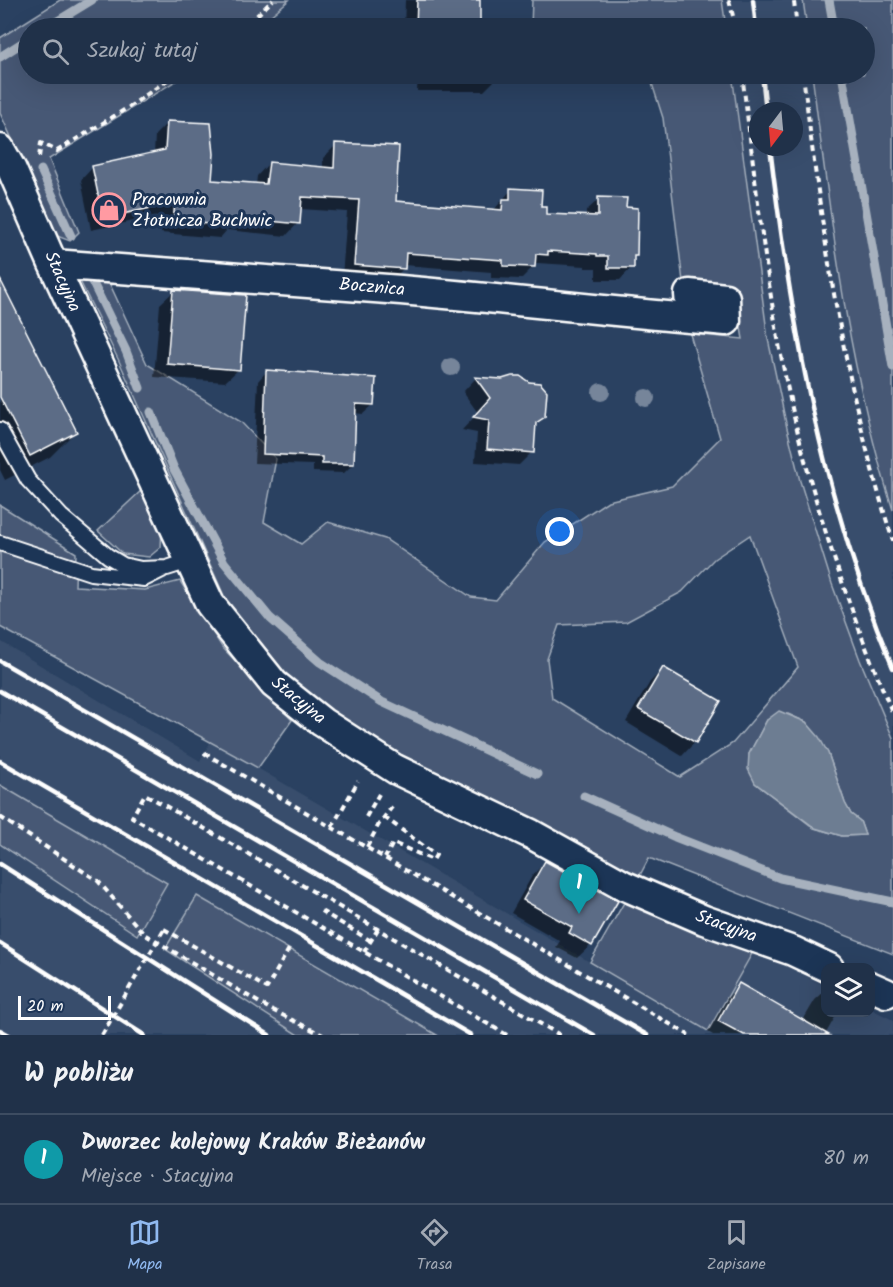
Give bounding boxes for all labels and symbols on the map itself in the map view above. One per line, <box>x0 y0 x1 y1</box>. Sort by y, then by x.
north arrow <box>749 102 803 156</box>
place label: Pracownia Złotnicza Buchwic <box>132 186 272 236</box>
shop icon: Pracownia Złotnicza Buchwic <box>91 192 127 228</box>
street label: Stacyjna <box>36 247 88 317</box>
street label: Bocznica <box>338 271 406 305</box>
your location <box>545 517 574 546</box>
street label: Stacyjna <box>264 670 332 732</box>
pin: 1 <box>560 864 598 914</box>
street label: Stacyjna <box>691 902 761 952</box>
scale bar <box>18 993 111 1020</box>

